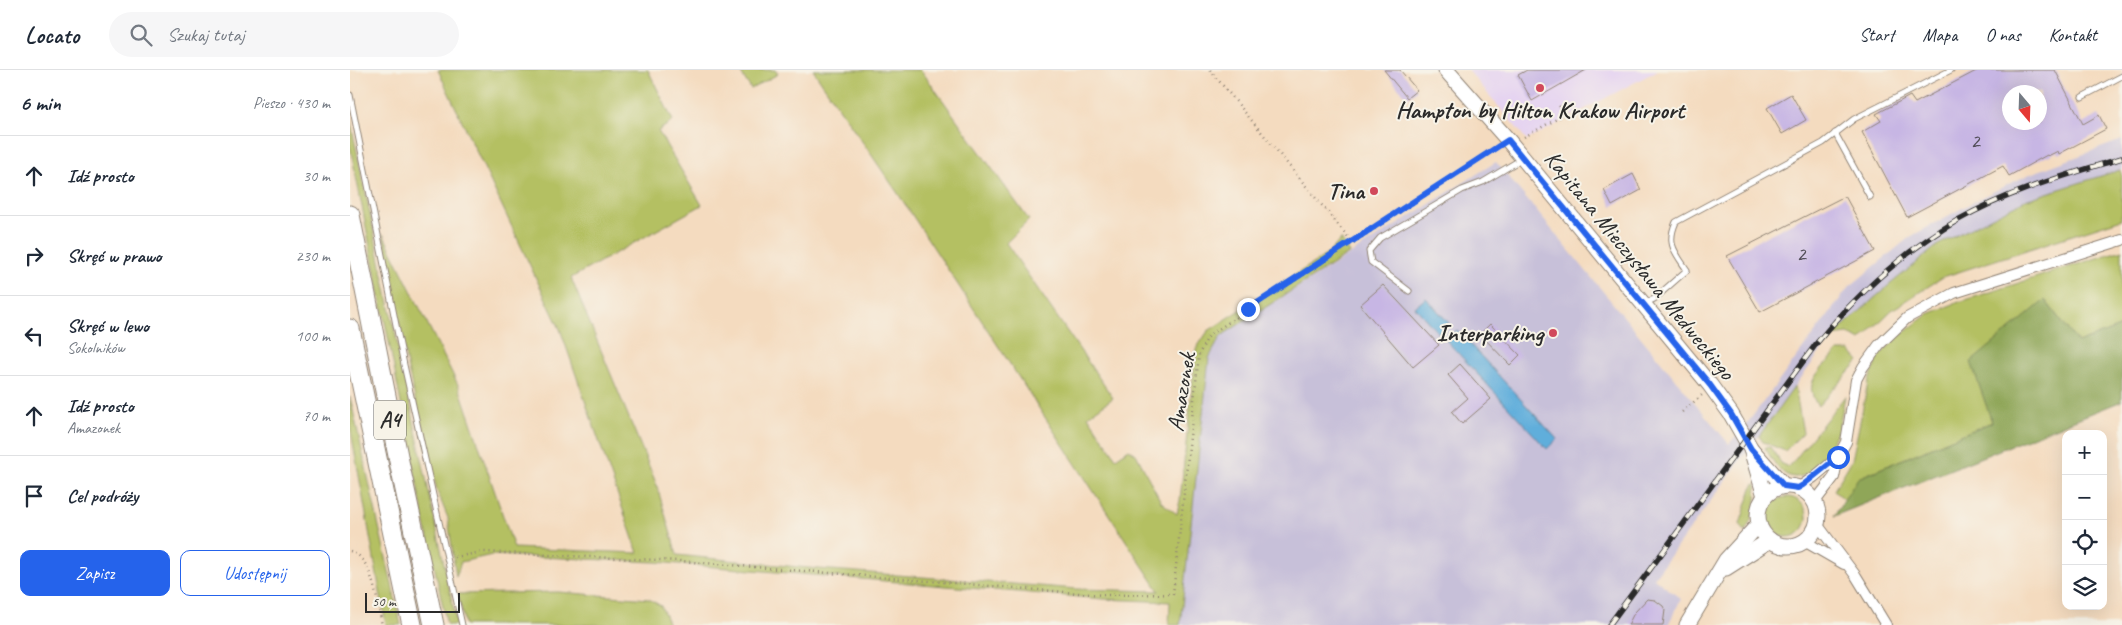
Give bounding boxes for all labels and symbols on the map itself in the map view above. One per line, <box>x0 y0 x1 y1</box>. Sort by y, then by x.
marker: Hampton by Hilton Krakow Airport <box>1534 82 1546 94</box>
north arrow <box>2002 85 2047 130</box>
place label: Hampton by Hilton Krakow Airport <box>1396 95 1687 125</box>
house number: 2 <box>1970 128 1981 154</box>
street label: Kapitana Mieczysława Medweckiego <box>1538 144 1743 387</box>
place label: Tina <box>1327 176 1366 206</box>
marker: Tina <box>1368 185 1380 197</box>
house number: 2 <box>1796 241 1807 267</box>
route end <box>1237 298 1260 321</box>
place label: Interparking <box>1437 318 1545 348</box>
marker: Interparking <box>1547 327 1559 339</box>
street label: Amazonek <box>1160 348 1202 434</box>
road number: A4 <box>374 400 406 440</box>
route start <box>1827 446 1850 469</box>
scale bar <box>365 590 460 613</box>

